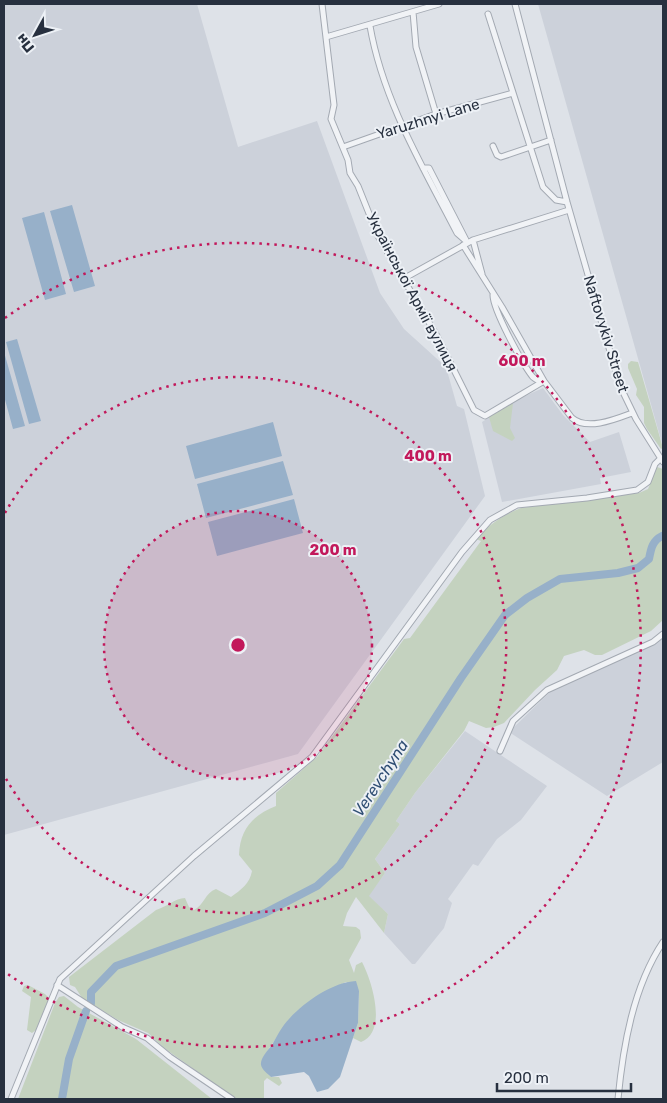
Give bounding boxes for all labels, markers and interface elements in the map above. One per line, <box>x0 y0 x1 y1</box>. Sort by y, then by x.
north arrow <box>10 10 60 60</box>
text: Пн <box>13 30 38 56</box>
street label: Yaruzhnyi Lane <box>374 95 482 143</box>
street label: Української Армії вулиця <box>362 210 462 374</box>
street label: Naftovykiv Street <box>580 273 632 395</box>
text: 600 m <box>498 352 546 370</box>
text: 400 m <box>404 447 452 465</box>
text: 200 m <box>309 541 357 559</box>
centre of rings <box>229 636 247 654</box>
water label: Verevchyna <box>349 736 412 820</box>
scale bar <box>497 1060 631 1092</box>
text: 200 m <box>504 1069 549 1087</box>

